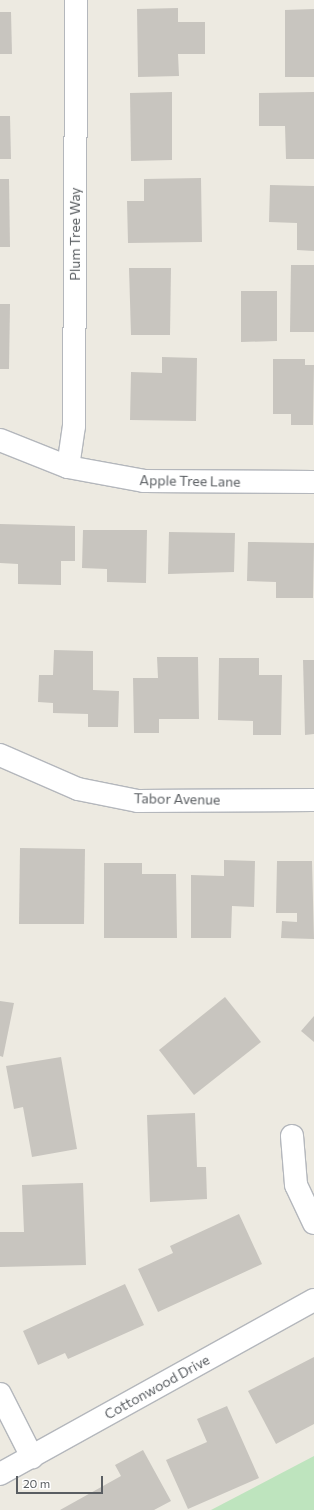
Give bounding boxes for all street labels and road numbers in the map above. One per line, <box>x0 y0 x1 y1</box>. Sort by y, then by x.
street label: Plum Tree Way <box>67 187 83 281</box>
street label: Apple Tree Lane <box>139 472 241 490</box>
street label: Tabor Avenue <box>134 790 220 808</box>
street label: Cottonwood Drive <box>101 1351 213 1423</box>

